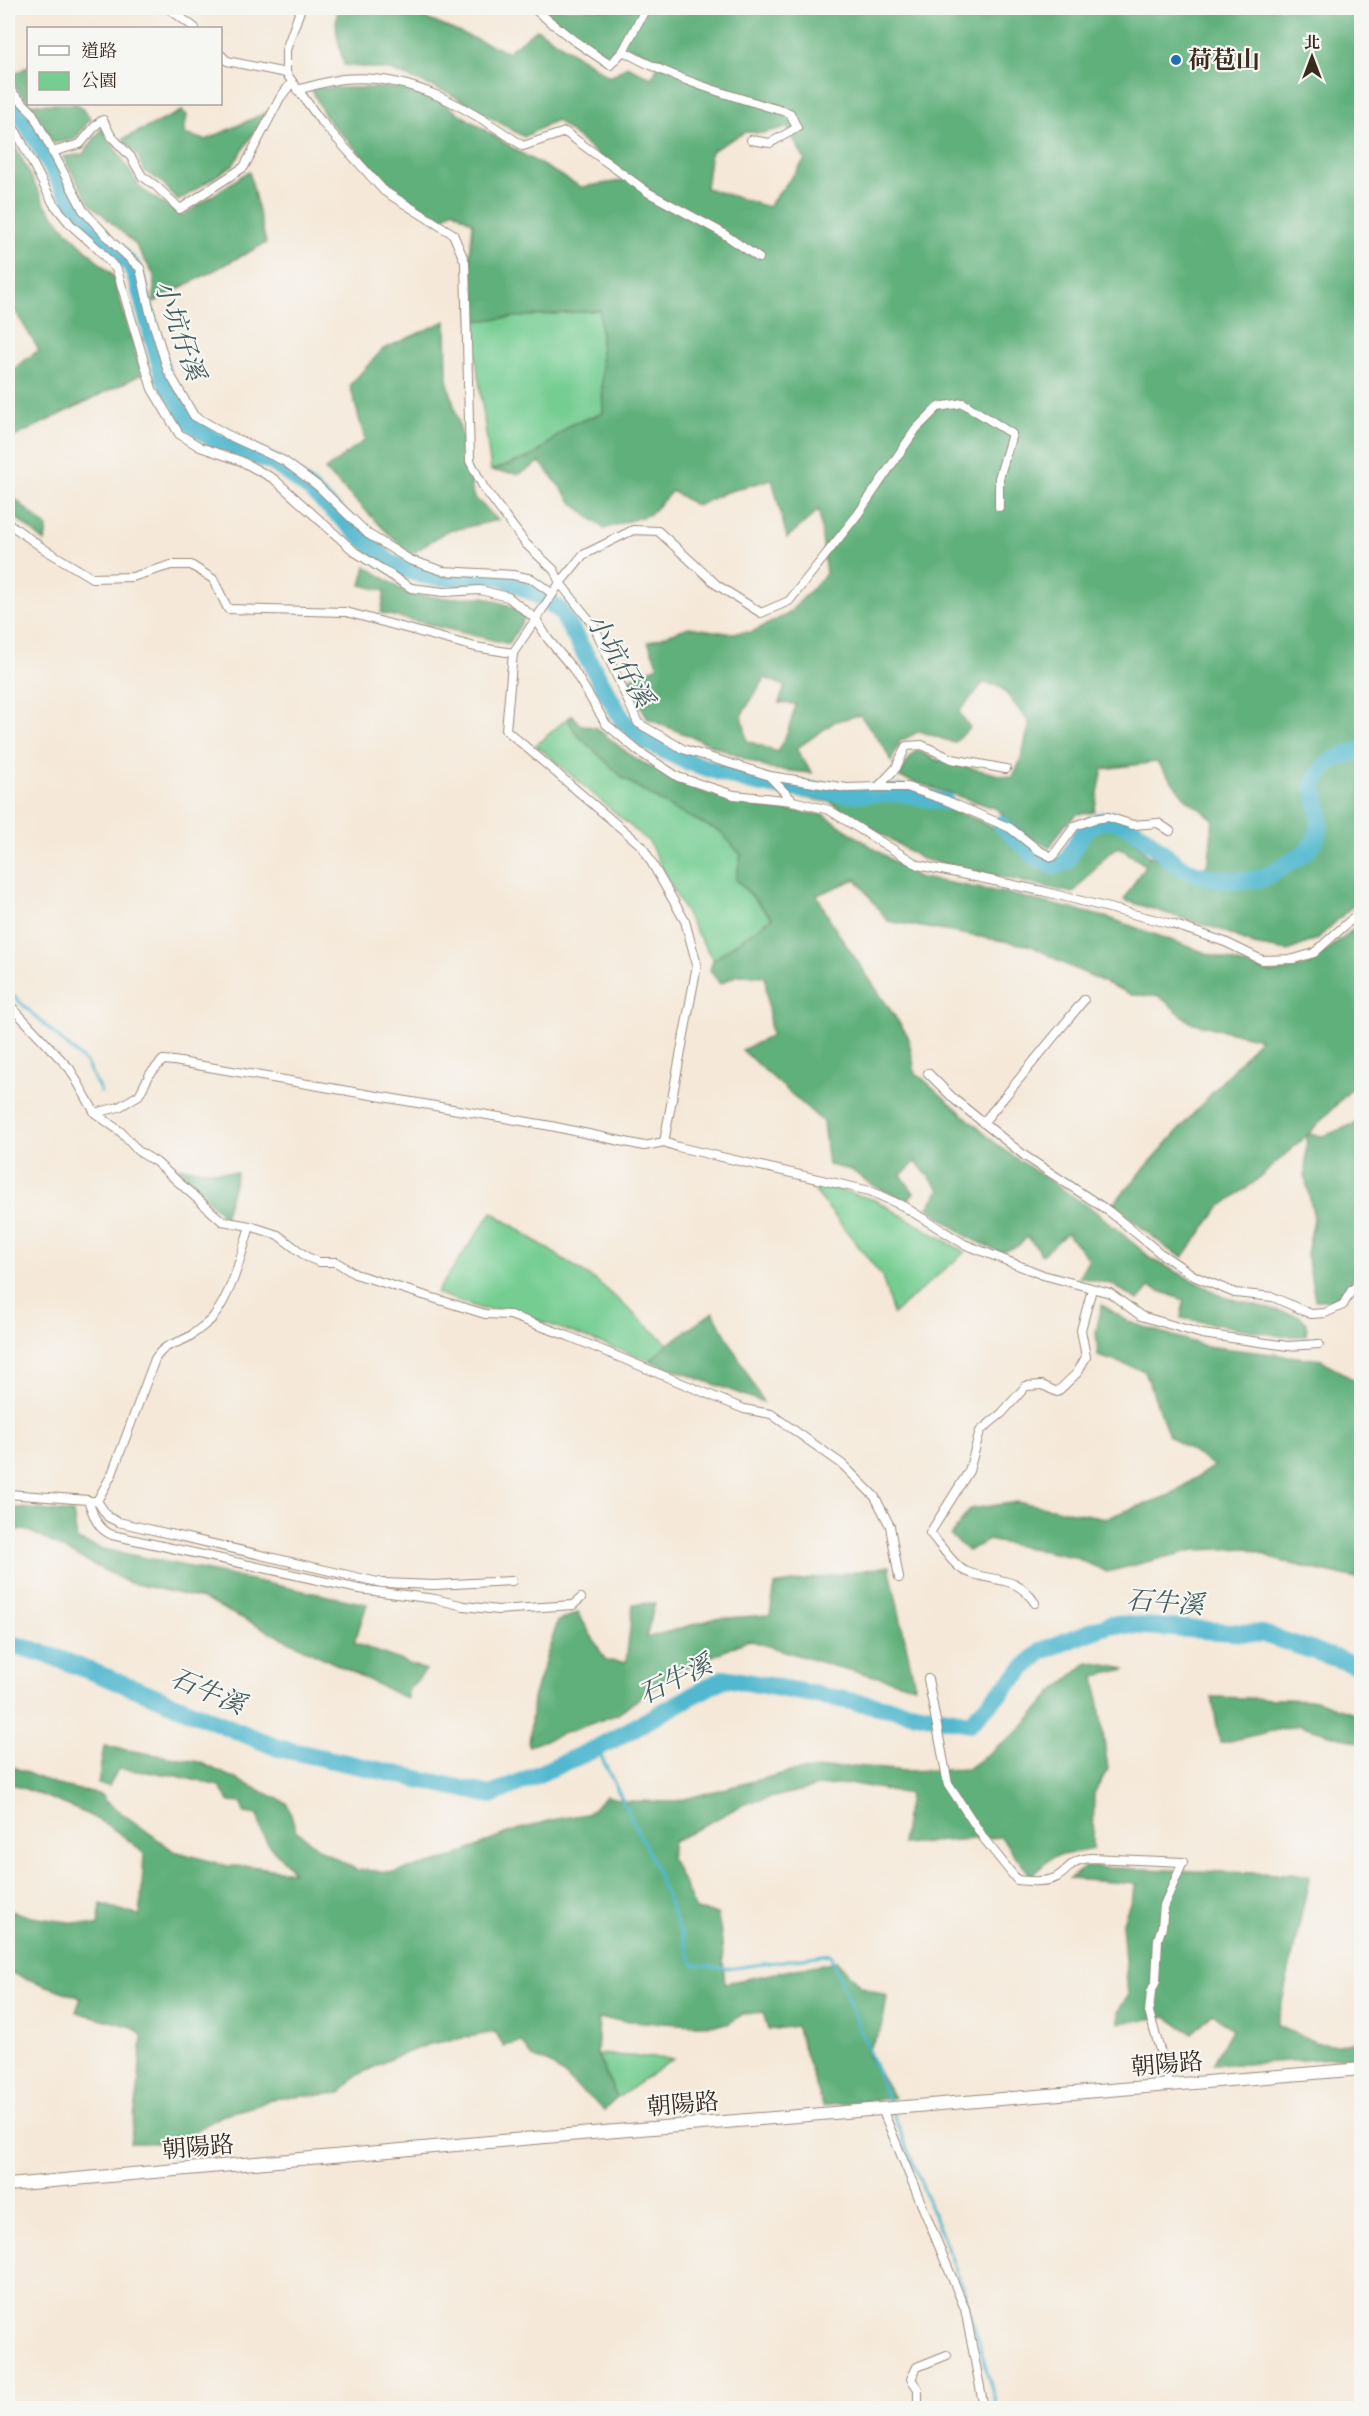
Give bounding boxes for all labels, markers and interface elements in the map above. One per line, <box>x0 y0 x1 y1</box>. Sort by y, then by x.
legend <box>27 27 222 105</box>
north arrow <box>1282 27 1342 87</box>
text: 北 <box>1304 33 1320 52</box>
text: 道路 <box>81 40 117 62</box>
place label: 荷苞山 <box>1188 45 1260 75</box>
marker: 荷苞山 <box>1169 53 1183 67</box>
text: 公園 <box>81 70 117 92</box>
water label: 小坑仔溪 <box>148 276 213 387</box>
water label: 小坑仔溪 <box>579 607 662 715</box>
water label: 石牛溪 <box>1125 1583 1208 1621</box>
water label: 石牛溪 <box>633 1646 720 1710</box>
water label: 石牛溪 <box>166 1661 253 1722</box>
street label: 朝陽路 <box>1130 2046 1204 2082</box>
street label: 朝陽路 <box>646 2086 720 2122</box>
street label: 朝陽路 <box>161 2129 235 2165</box>

